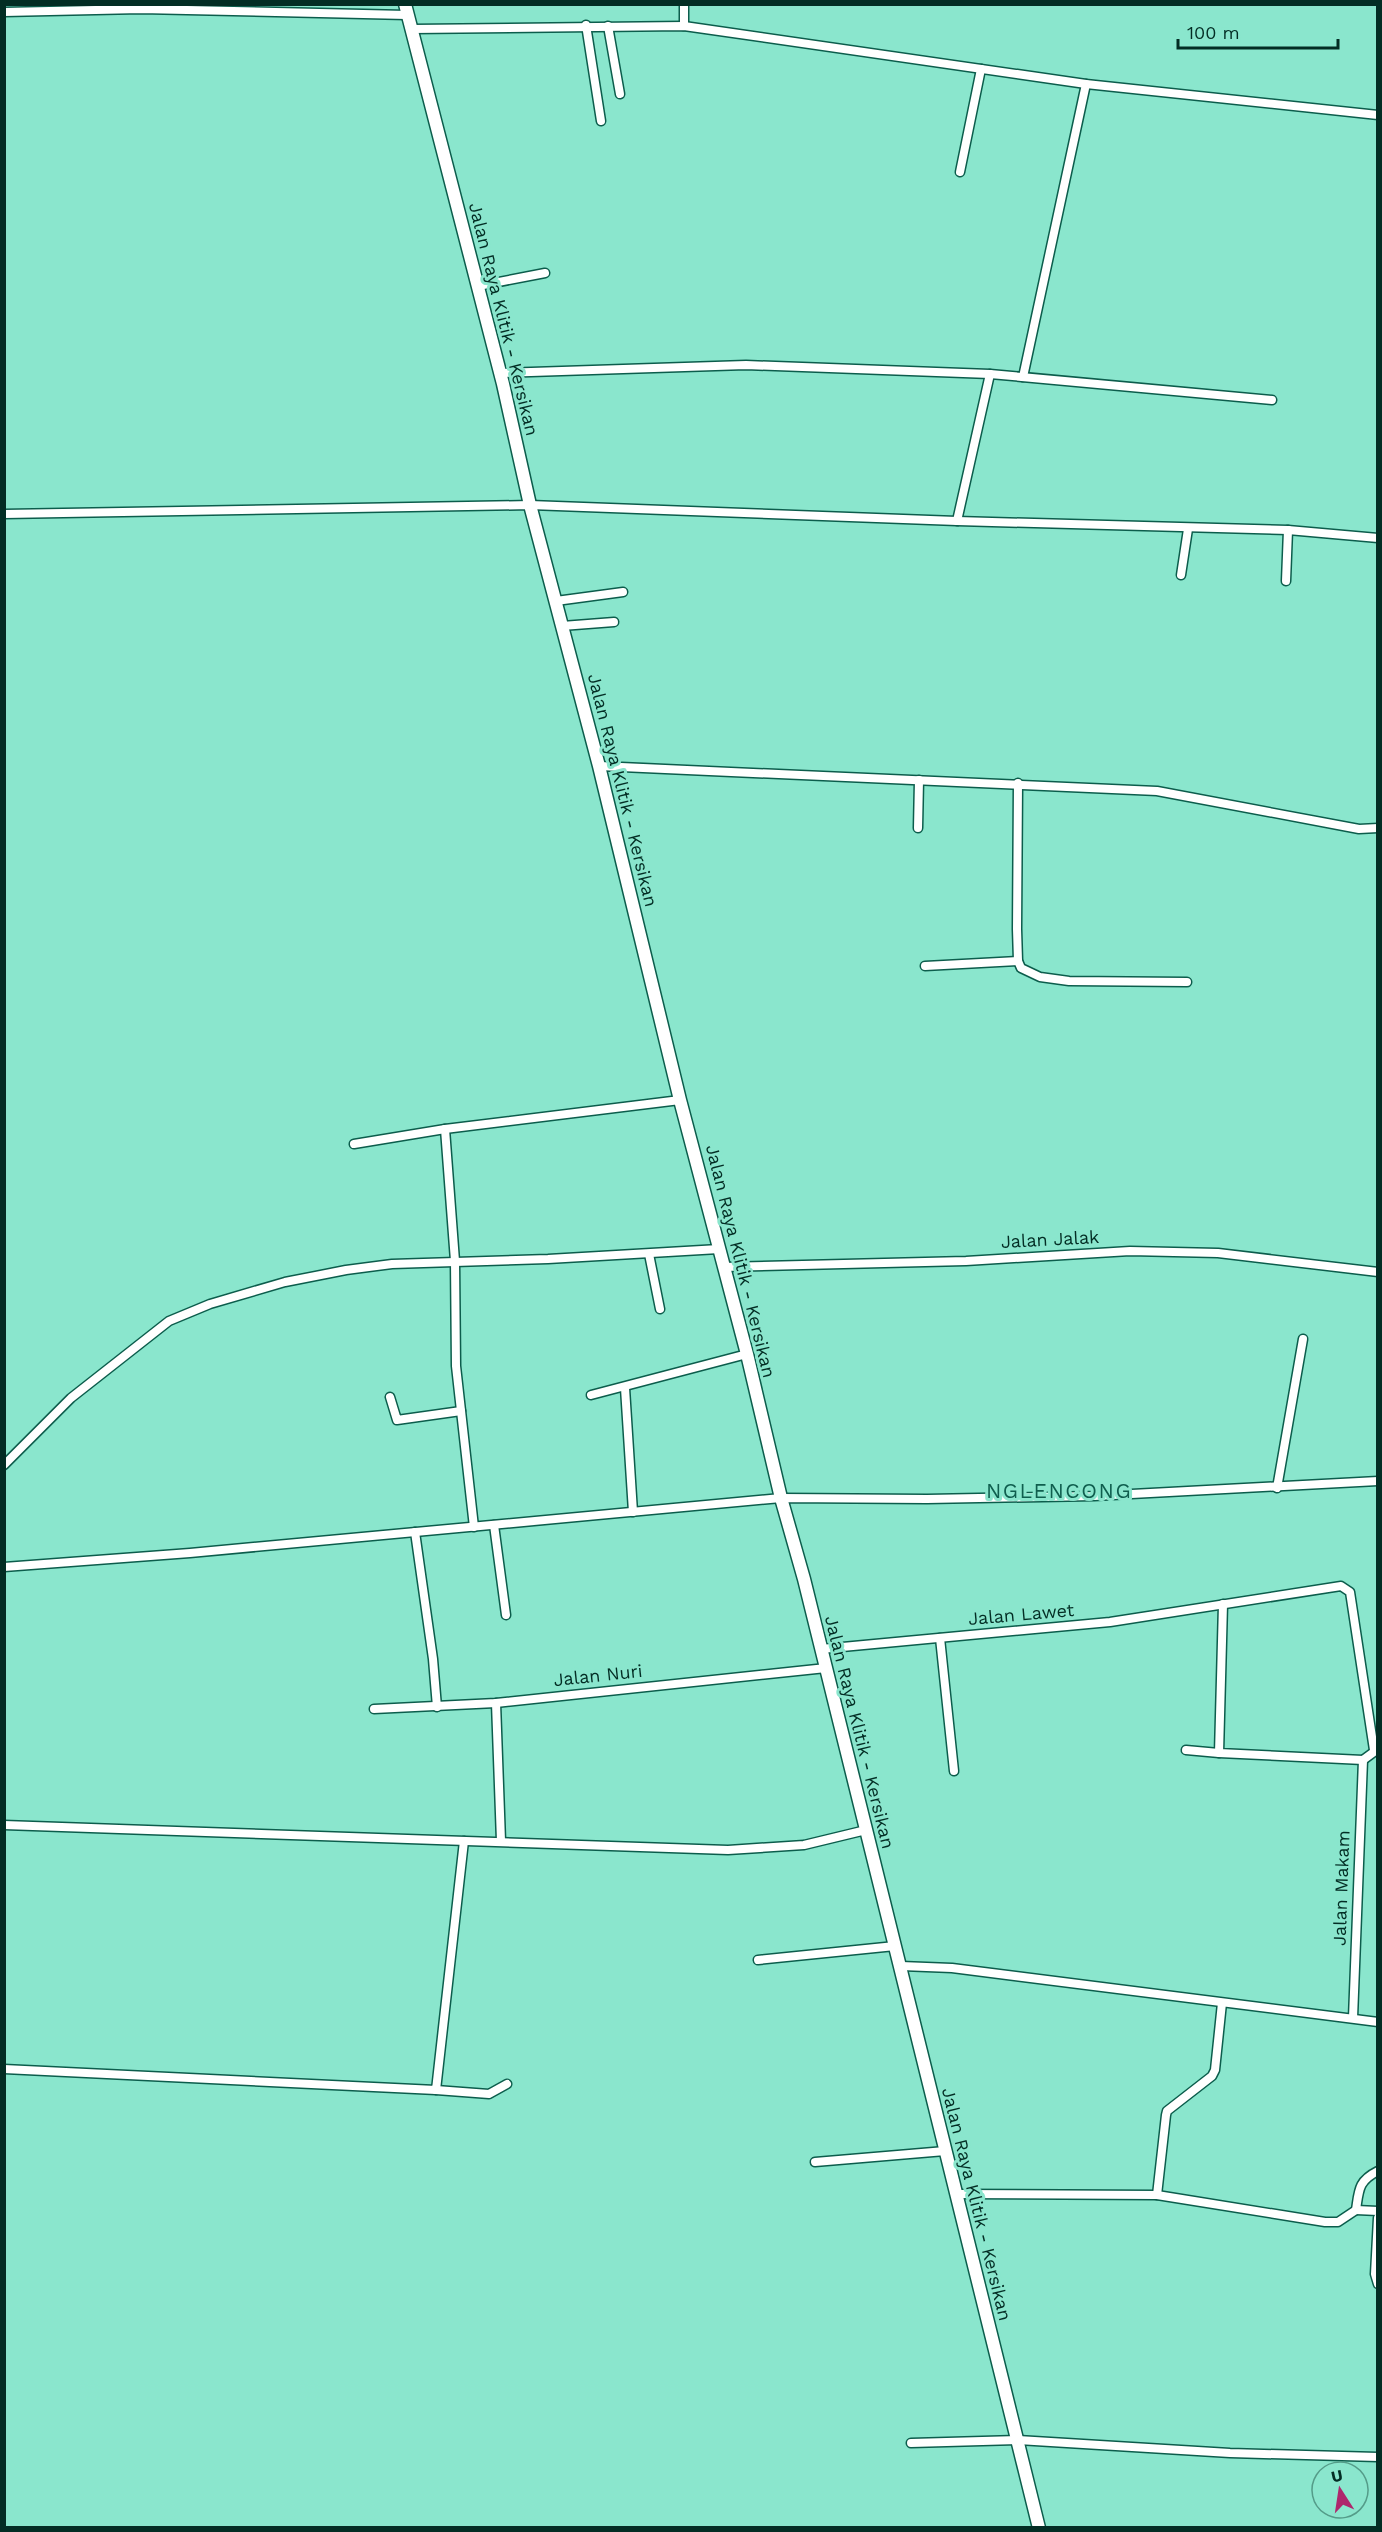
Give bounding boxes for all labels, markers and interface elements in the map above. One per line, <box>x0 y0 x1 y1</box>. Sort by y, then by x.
scale bar <box>1178 12 1338 50</box>
text: 100 m <box>1187 22 1240 43</box>
street label: Jalan Raya Klitik - Kersikan <box>465 200 543 438</box>
street label: Jalan Raya Klitik - Kersikan <box>584 671 662 909</box>
street label: Jalan Raya Klitik - Kersikan <box>702 1142 780 1380</box>
street label: Jalan Jalak <box>1000 1226 1100 1252</box>
district label: NGLENCONG <box>986 1478 1132 1503</box>
street label: Jalan Lawet <box>967 1599 1075 1629</box>
street label: Jalan Raya Klitik - Kersikan <box>821 1613 899 1851</box>
street label: Jalan Nuri <box>552 1660 644 1690</box>
street label: Jalan Makam <box>1328 1830 1354 1946</box>
street label: Jalan Raya Klitik - Kersikan <box>938 2085 1016 2323</box>
north arrow <box>1310 2460 1370 2520</box>
text: U <box>1329 2465 1345 2486</box>

